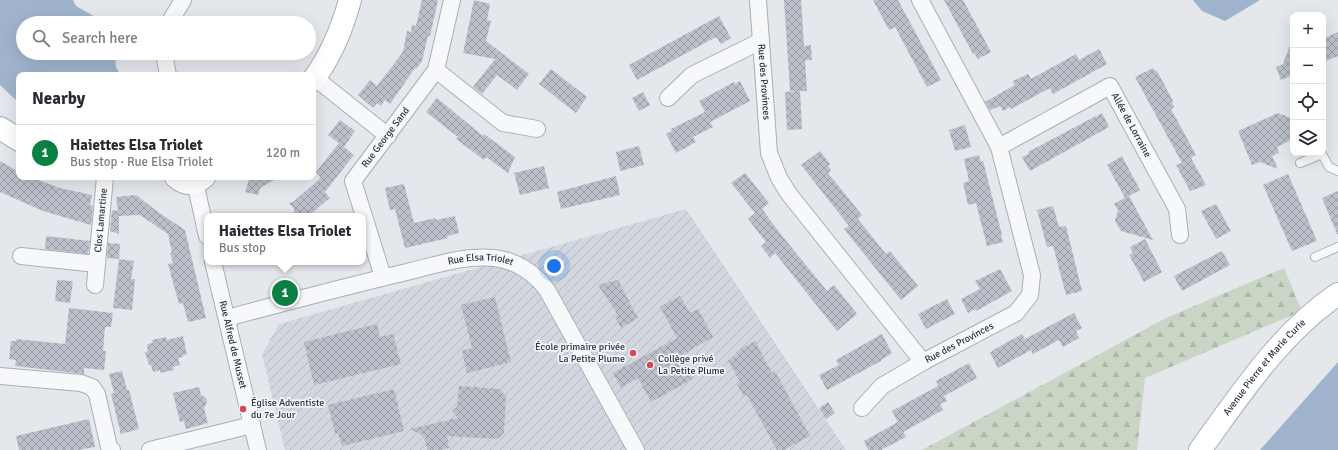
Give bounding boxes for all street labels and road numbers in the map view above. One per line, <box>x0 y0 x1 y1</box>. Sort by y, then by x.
street label: Rue des Provinces <box>755 43 773 121</box>
street label: Allée de Lorraine <box>1109 90 1154 160</box>
street label: Rue George Sand <box>359 105 412 170</box>
street label: Clos Lamartine <box>92 188 110 253</box>
street label: Rue Elsa Triolet <box>447 251 516 269</box>
street label: Rue Alfred de Musset <box>216 299 249 390</box>
street label: Avenue Pierre et Marie Curie <box>1221 317 1308 418</box>
street label: Rue des Provinces <box>923 320 996 366</box>

